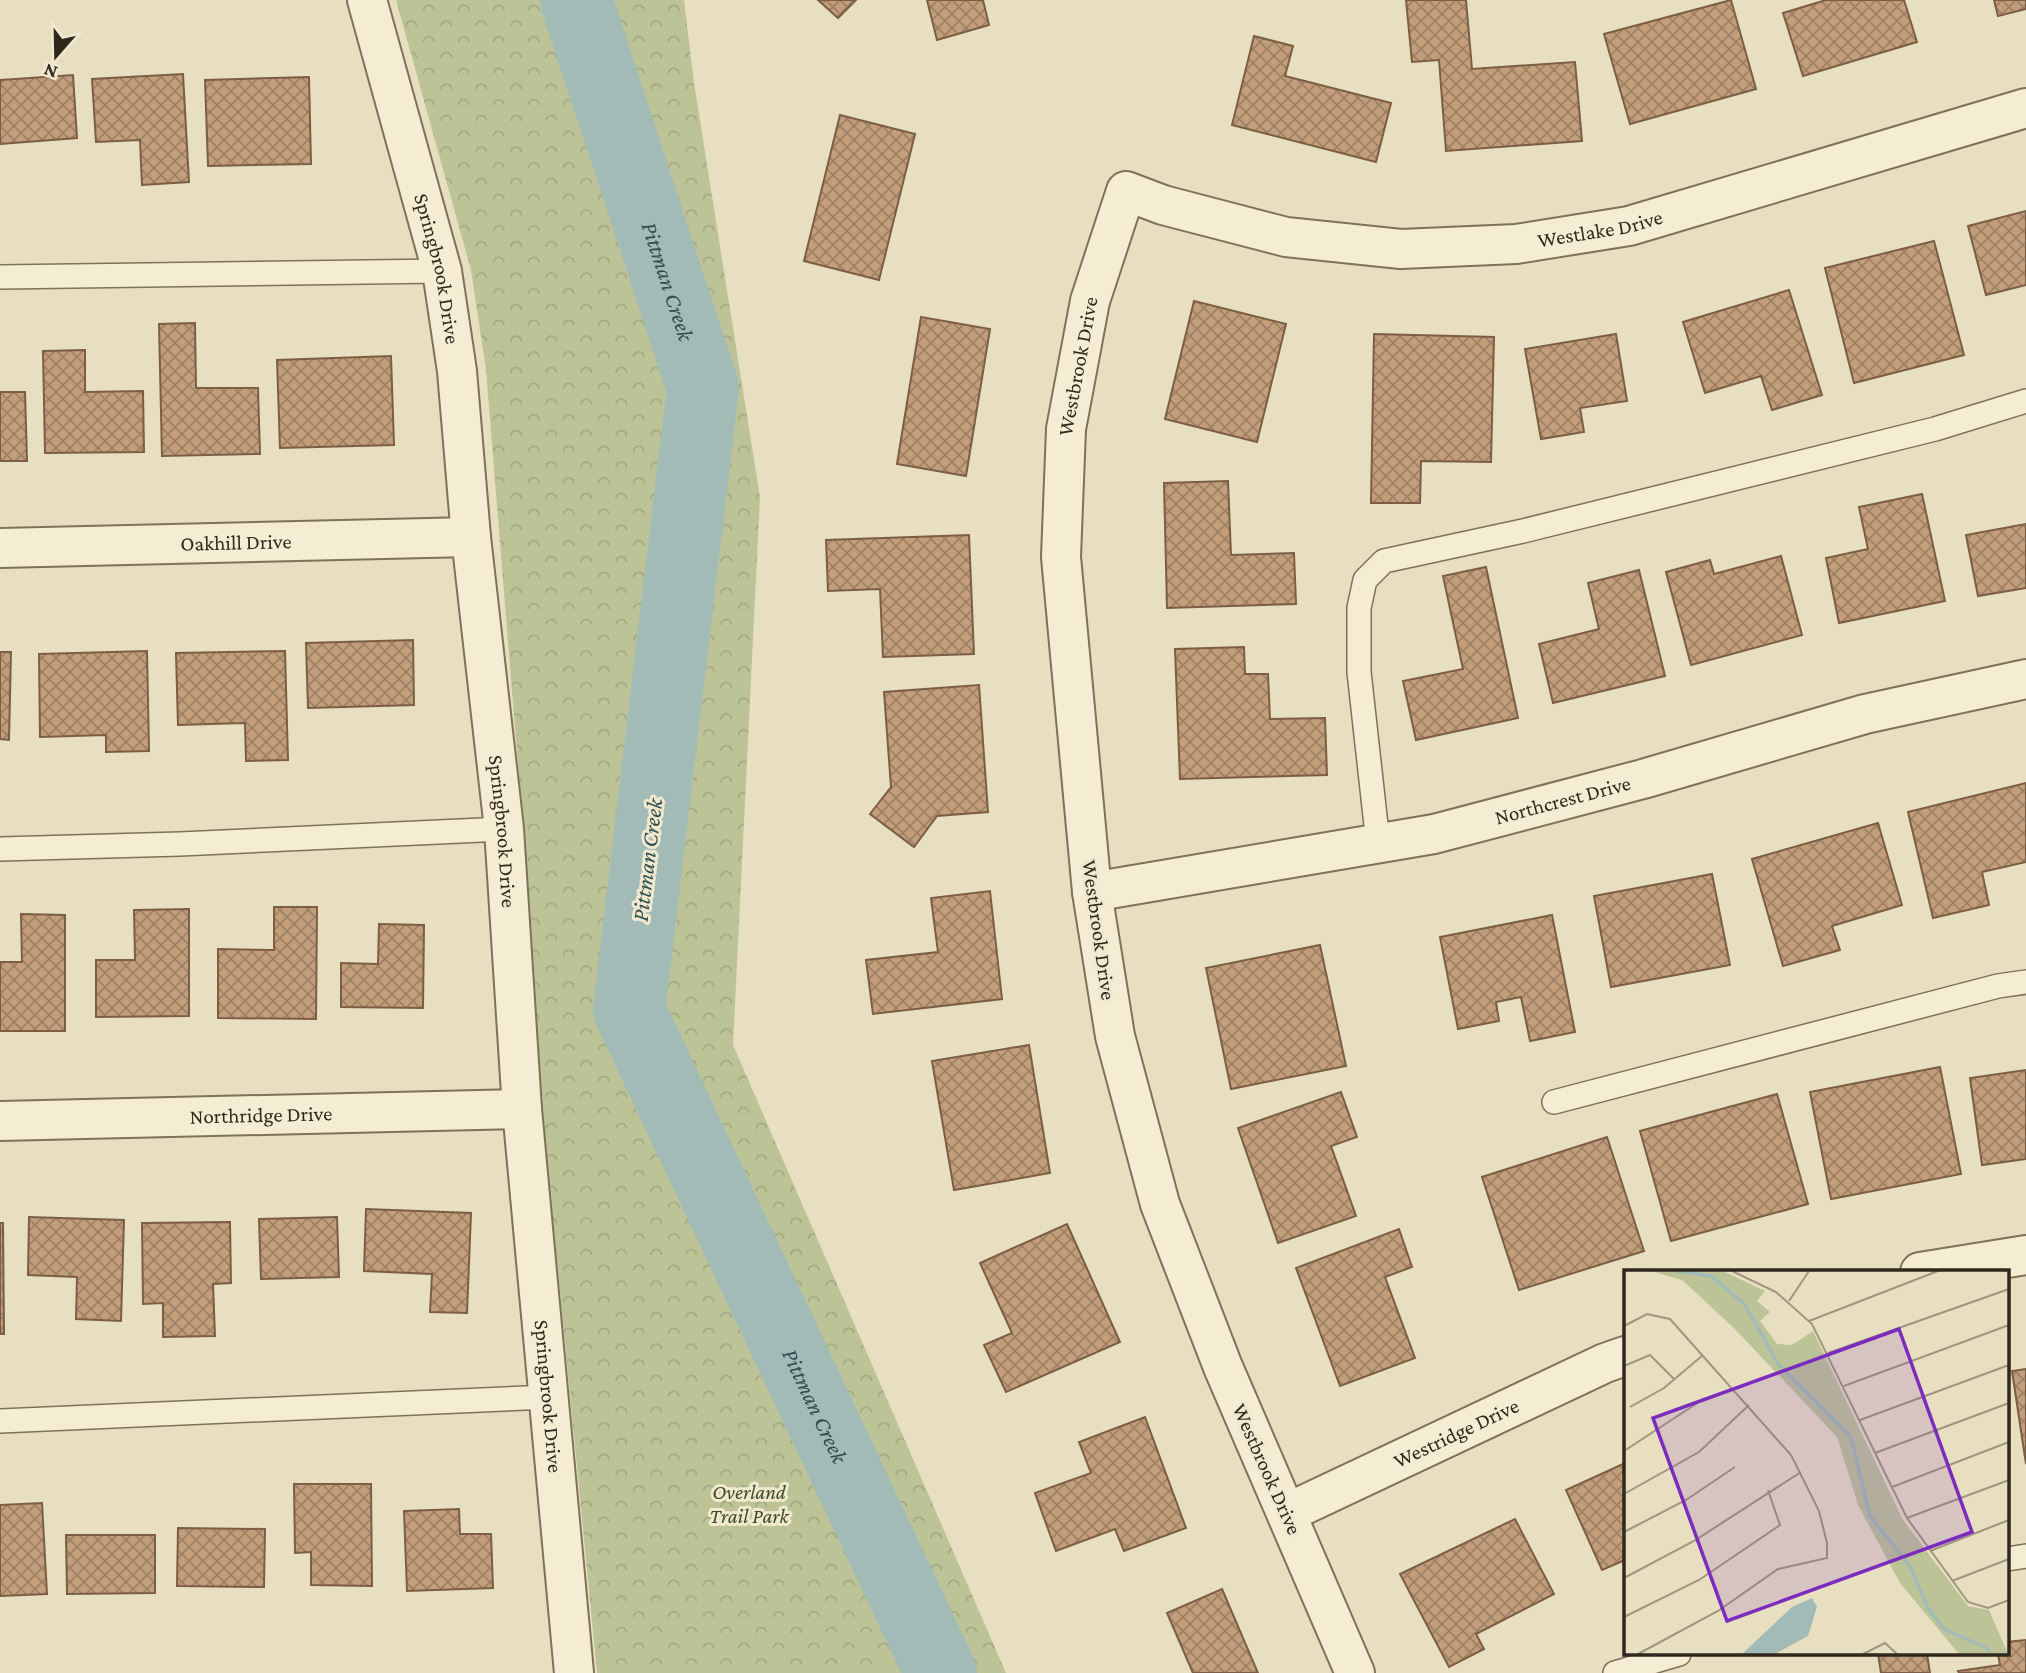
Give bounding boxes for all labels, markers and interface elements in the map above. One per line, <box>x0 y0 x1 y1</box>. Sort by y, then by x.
north arrow <box>21 21 91 91</box>
text: N <box>41 59 60 84</box>
street label: Springbrook Drive <box>409 191 465 346</box>
street label: Westlake Drive <box>1536 205 1665 252</box>
water label: Pittman Creek <box>636 219 700 345</box>
street label: Westbrook Drive <box>1053 295 1103 438</box>
street label: Oakhill Drive <box>180 529 292 556</box>
street label: Springbrook Drive <box>484 754 521 909</box>
street label: Northcrest Drive <box>1492 771 1633 829</box>
water label: Pittman Creek <box>627 796 668 923</box>
street label: Westbrook Drive <box>1077 858 1121 1002</box>
street label: Northridge Drive <box>189 1101 333 1129</box>
inset map <box>1624 1270 2008 1656</box>
street label: Springbrook Drive <box>530 1319 568 1474</box>
water label: Pittman Creek <box>777 1344 854 1468</box>
street label: Westridge Drive <box>1390 1393 1523 1473</box>
street label: Westbrook Drive <box>1227 1400 1307 1538</box>
park label: Overland Trail Park <box>709 1480 789 1528</box>

